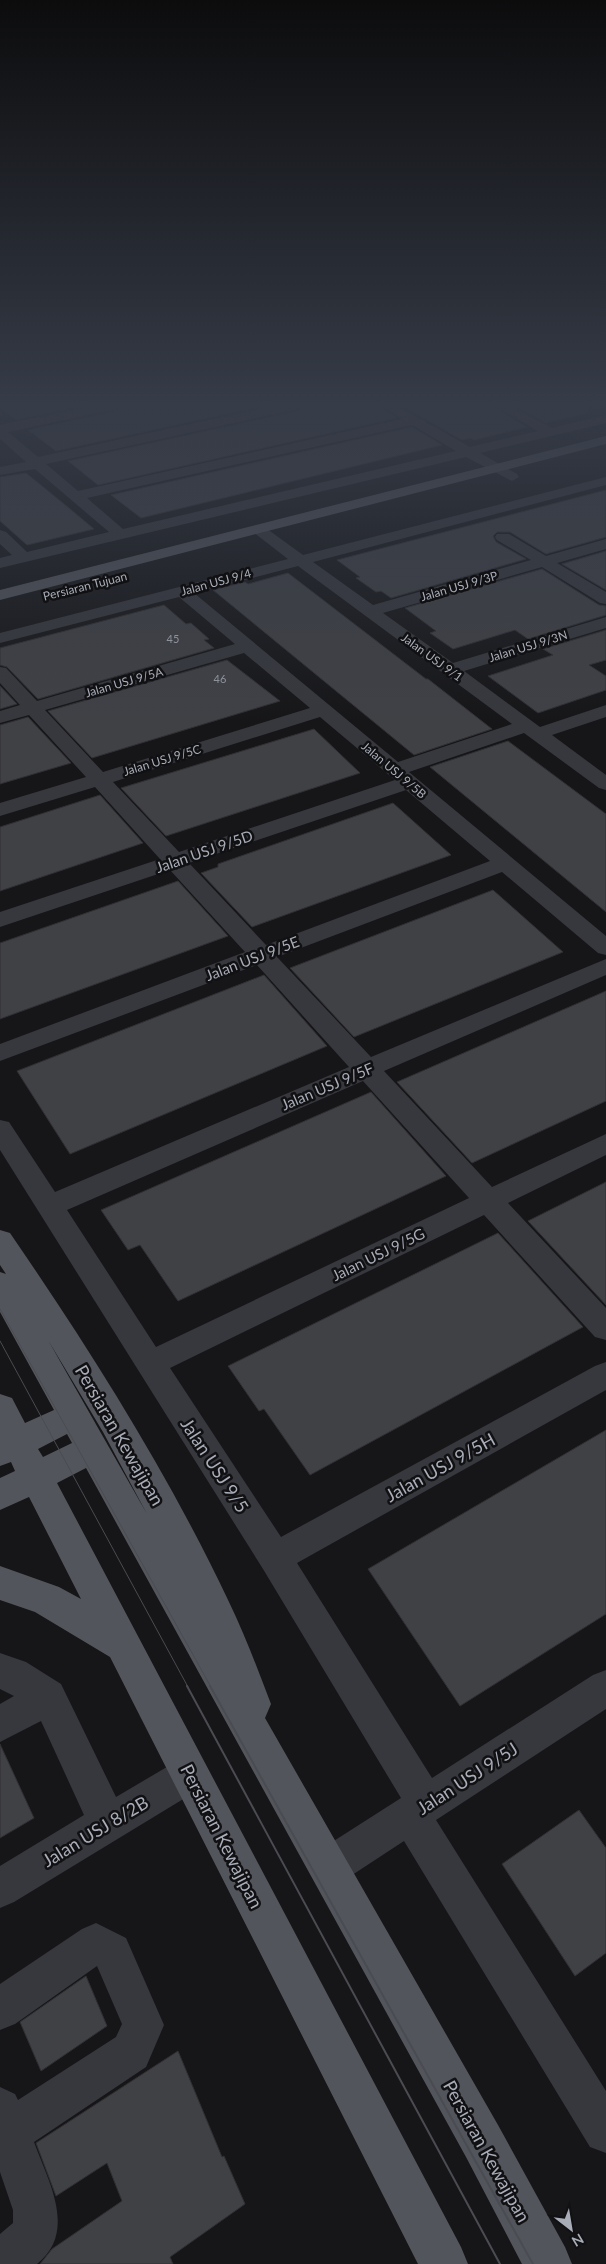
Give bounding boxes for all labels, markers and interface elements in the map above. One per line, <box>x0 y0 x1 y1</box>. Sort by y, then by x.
street label: Jalan USJ 9/4 <box>179 565 253 599</box>
street label: Persiaran Tujuan <box>41 568 129 604</box>
street label: Jalan USJ 9/3P <box>419 568 499 604</box>
street label: Jalan USJ 9/3N <box>487 627 569 665</box>
street label: Jalan USJ 9/1 <box>398 630 466 684</box>
house number: 45 <box>167 632 179 645</box>
street label: Jalan USJ 9/5A <box>83 663 165 700</box>
house number: 46 <box>214 672 226 685</box>
street label: Jalan USJ 9/5B <box>359 739 430 802</box>
street label: Jalan USJ 9/5C <box>121 741 203 779</box>
street label: Jalan USJ 9/5D <box>153 826 255 876</box>
street label: Jalan USJ 9/5E <box>203 932 301 984</box>
street label: Jalan USJ 9/5F <box>278 1058 376 1114</box>
street label: Jalan USJ 9/5G <box>329 1224 427 1284</box>
street label: Persiaran Kewajipan <box>71 1361 169 1509</box>
street label: Jalan USJ 9/5 <box>176 1414 254 1516</box>
street label: Jalan USJ 9/5H <box>381 1428 499 1506</box>
street label: Jalan USJ 9/5J <box>412 1737 522 1819</box>
street label: Persiaran Kewajipan <box>176 1760 268 1912</box>
street label: Jalan USJ 8/2B <box>38 1791 152 1871</box>
street label: Persiaran Kewajipan <box>439 2076 535 2226</box>
north arrow <box>546 2204 596 2254</box>
text: N <box>569 2231 587 2251</box>

